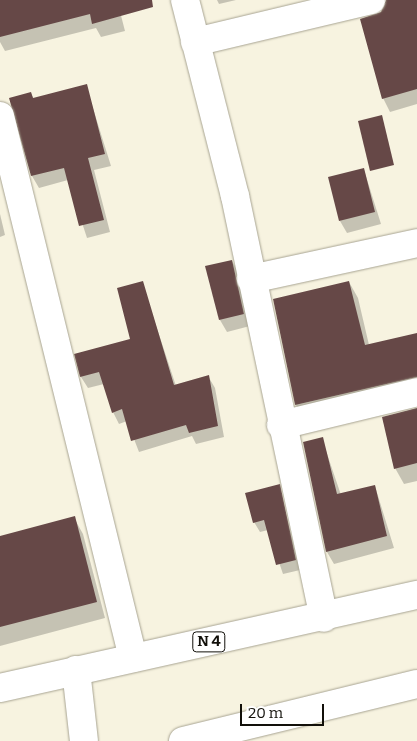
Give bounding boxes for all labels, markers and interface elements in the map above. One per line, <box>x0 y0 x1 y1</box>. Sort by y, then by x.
road number: N 4 <box>192 630 226 654</box>
scale bar <box>242 694 326 726</box>
text: 20 m <box>248 704 283 722</box>

